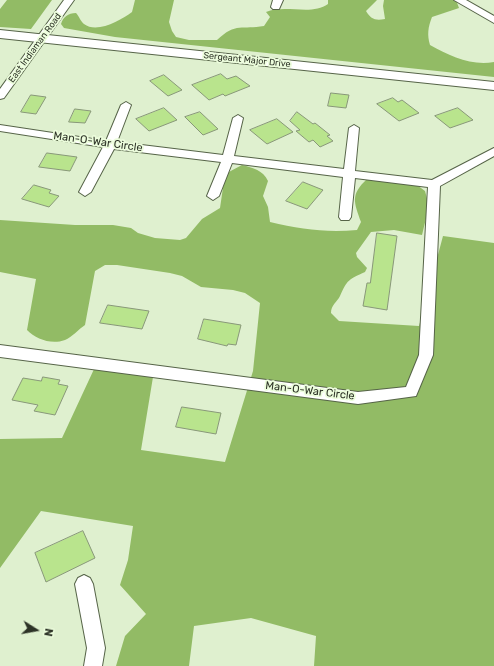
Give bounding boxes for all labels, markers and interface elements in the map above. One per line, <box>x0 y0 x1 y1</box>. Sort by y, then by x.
street label: East Indiaman Road <box>6 11 64 85</box>
street label: Sergeant Major Drive <box>203 50 291 70</box>
street label: Man-O-War Circle <box>53 129 143 155</box>
street label: Man-O-War Circle <box>265 379 355 403</box>
north arrow <box>16 610 56 650</box>
text: N <box>41 627 55 638</box>

